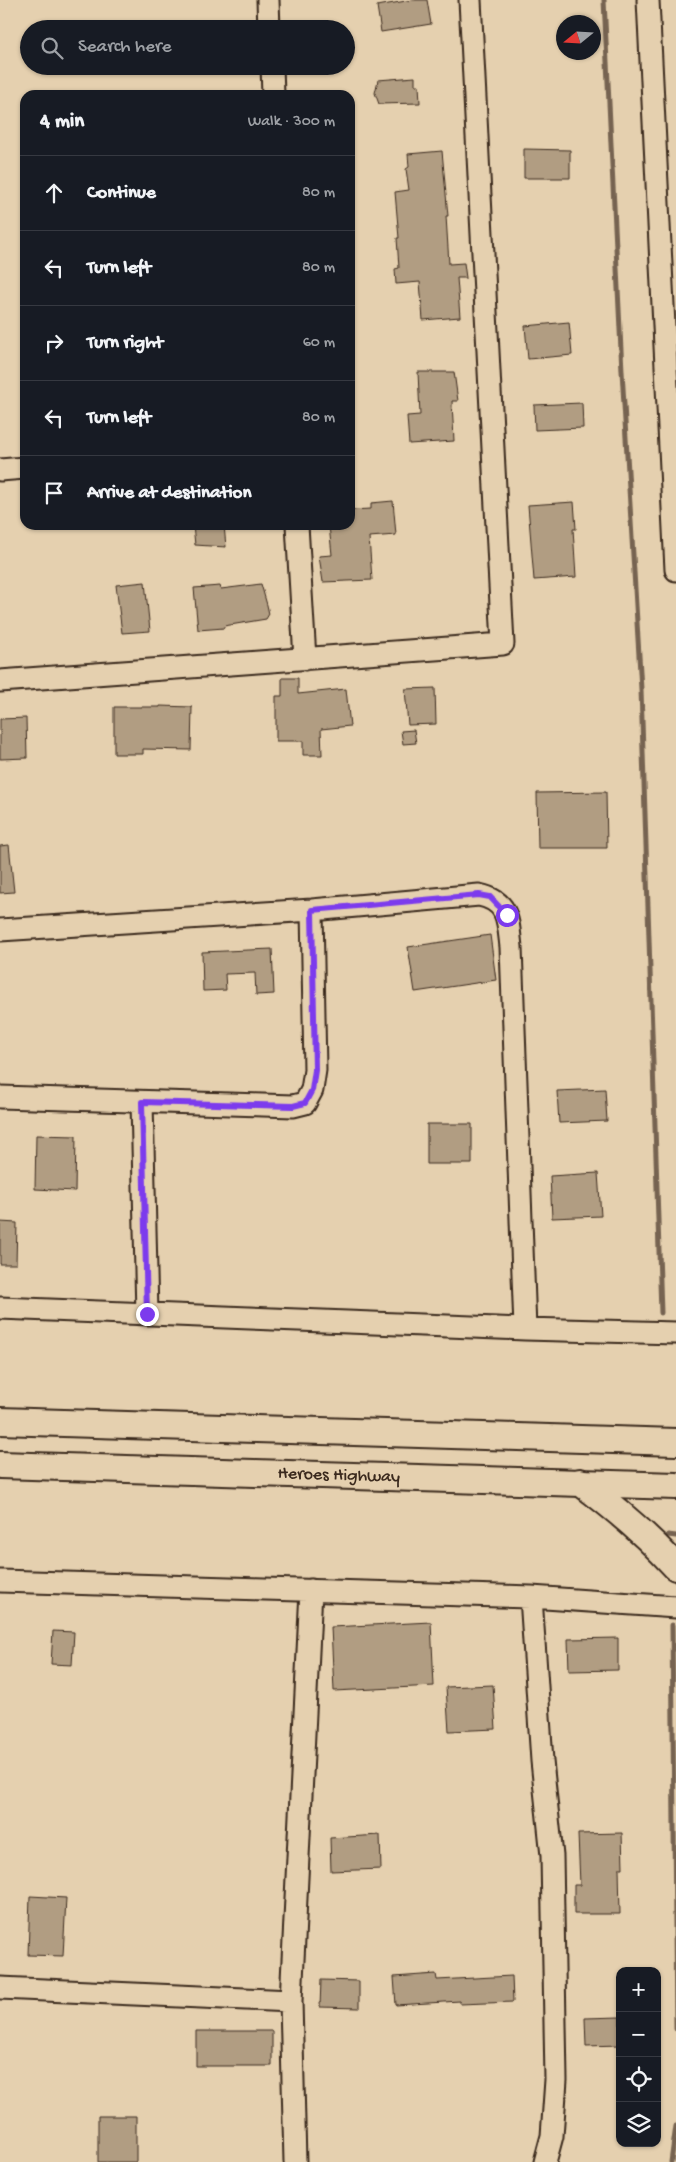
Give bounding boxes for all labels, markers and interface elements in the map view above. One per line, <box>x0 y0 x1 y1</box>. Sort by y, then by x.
north arrow <box>556 15 601 60</box>
search box <box>20 20 355 75</box>
icon: search <box>38 34 66 62</box>
text: Search here <box>78 36 172 59</box>
text: 4 min <box>40 110 84 135</box>
text: Walk · 300 m <box>248 113 335 132</box>
icon: ahead <box>40 179 68 207</box>
text: Continue <box>87 182 156 205</box>
text: 80 m <box>302 184 335 203</box>
icon: left <box>40 254 68 282</box>
text: Turn left <box>87 257 151 280</box>
text: 80 m <box>302 259 335 278</box>
icon: right <box>40 329 68 357</box>
text: Turn right <box>87 332 163 355</box>
text: 60 m <box>303 334 335 353</box>
icon: left <box>40 404 68 432</box>
text: Turn left <box>87 407 151 430</box>
text: 80 m <box>302 409 335 428</box>
icon: arrive <box>40 479 68 507</box>
text: Arrive at destination <box>87 482 251 505</box>
route start <box>496 904 519 927</box>
route end <box>136 1303 159 1326</box>
street label: Heroes Highway <box>277 1463 400 1488</box>
map controls <box>616 1967 661 2147</box>
button: + <box>616 1967 661 2012</box>
button: − <box>616 2012 661 2057</box>
button: locate <box>616 2057 661 2102</box>
button: layers <box>616 2102 661 2147</box>

